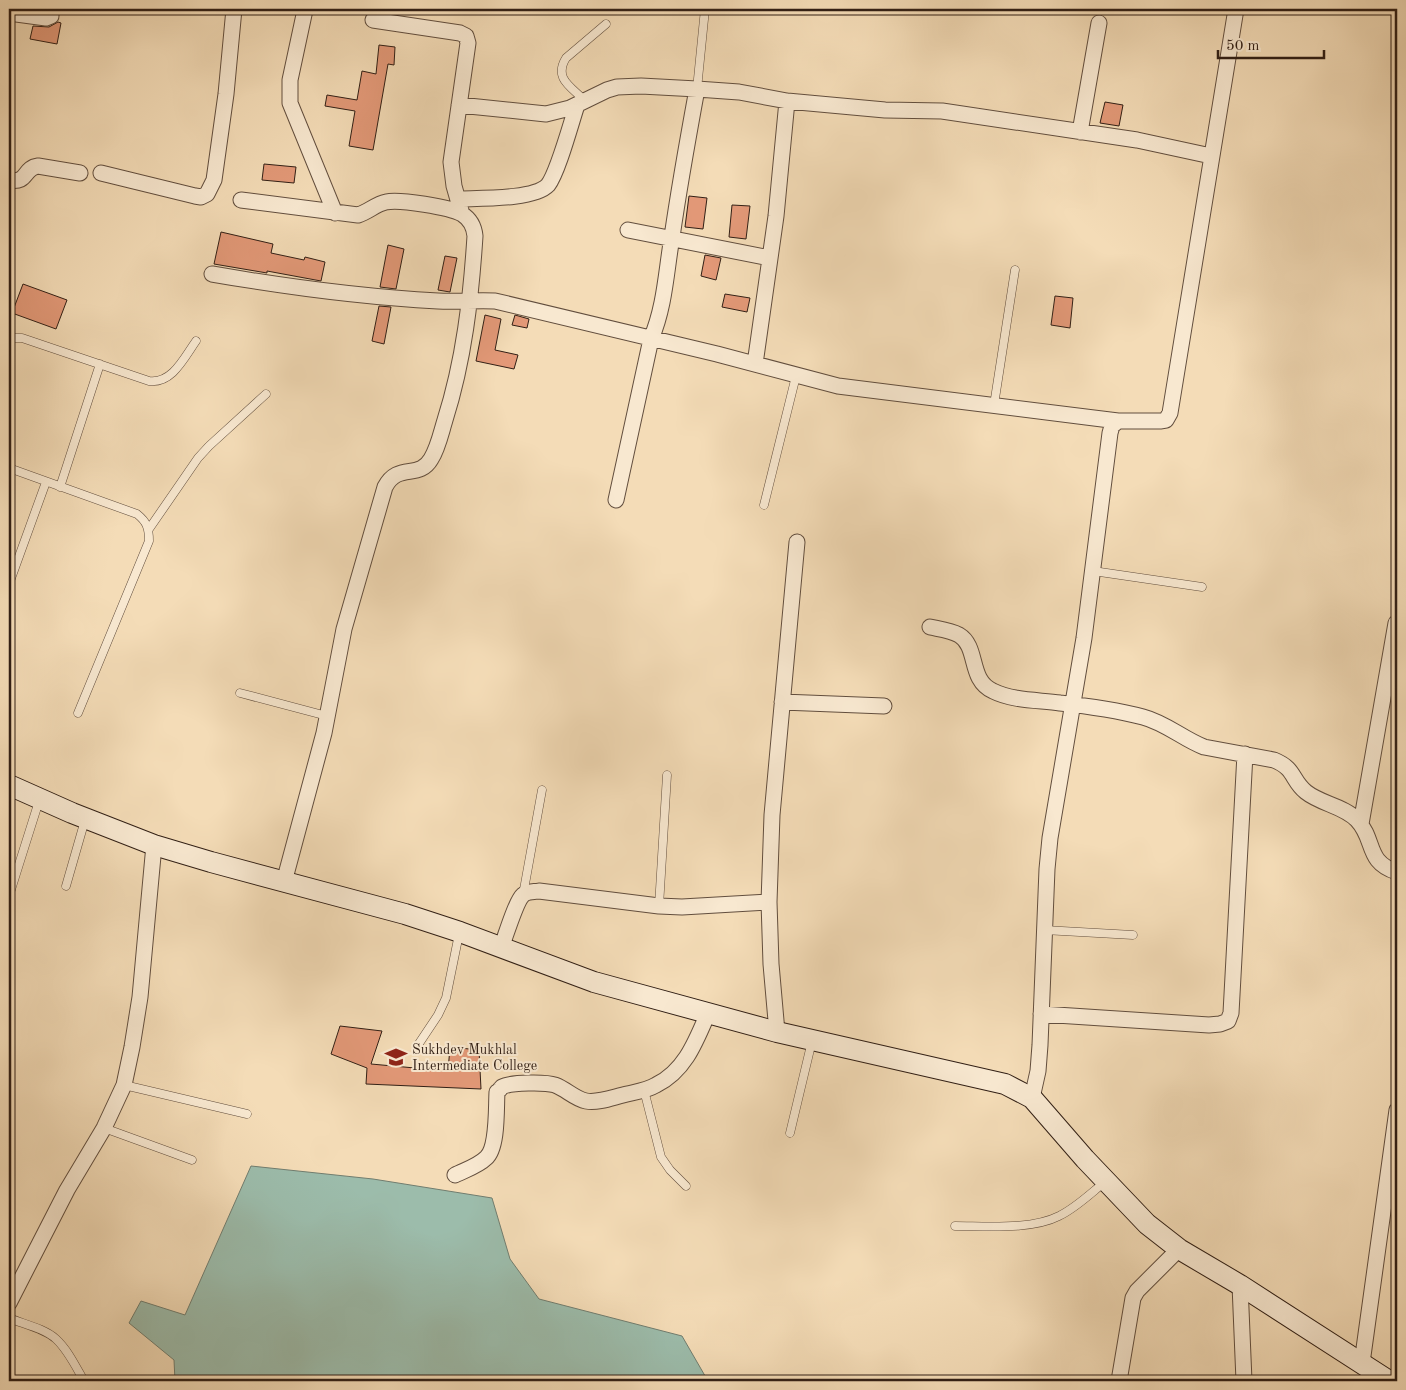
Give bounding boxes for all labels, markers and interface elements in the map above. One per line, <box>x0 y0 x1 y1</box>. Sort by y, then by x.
scale bar <box>1218 28 1325 60</box>
text: 50 m <box>1226 39 1260 54</box>
place label: Sukhdev Mukhlal Intermediate College <box>412 1043 537 1073</box>
school or university icon: Sukhdev Mukhlal Intermediate College <box>383 1044 409 1070</box>

